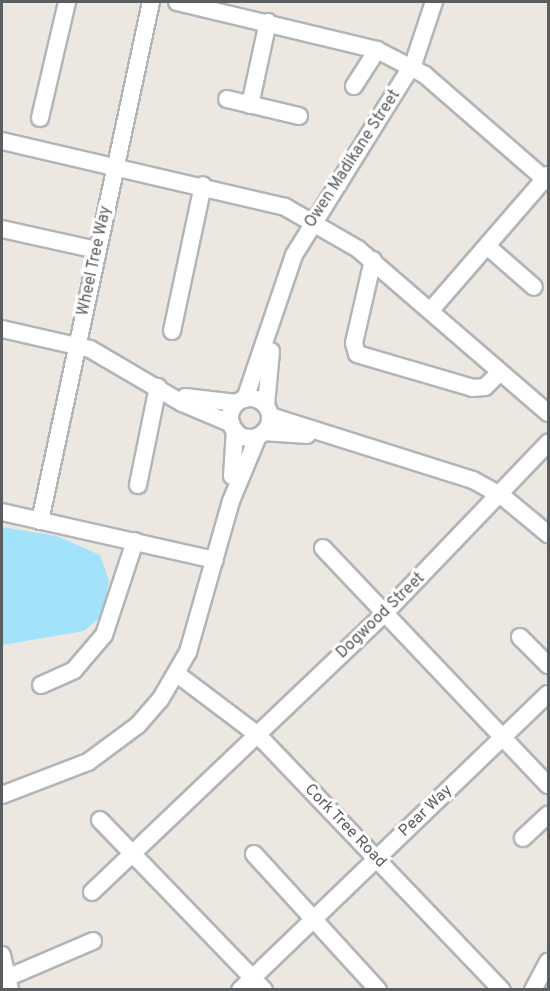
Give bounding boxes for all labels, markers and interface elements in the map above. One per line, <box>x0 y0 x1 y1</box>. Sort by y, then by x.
street label: Owen Madikane Street <box>301 86 405 232</box>
street label: Wheel Tree Way <box>74 204 116 318</box>
street label: Dogwood Street <box>333 569 429 663</box>
street label: Cork Tree Road <box>300 780 390 872</box>
street label: Pear Way <box>395 781 457 841</box>

